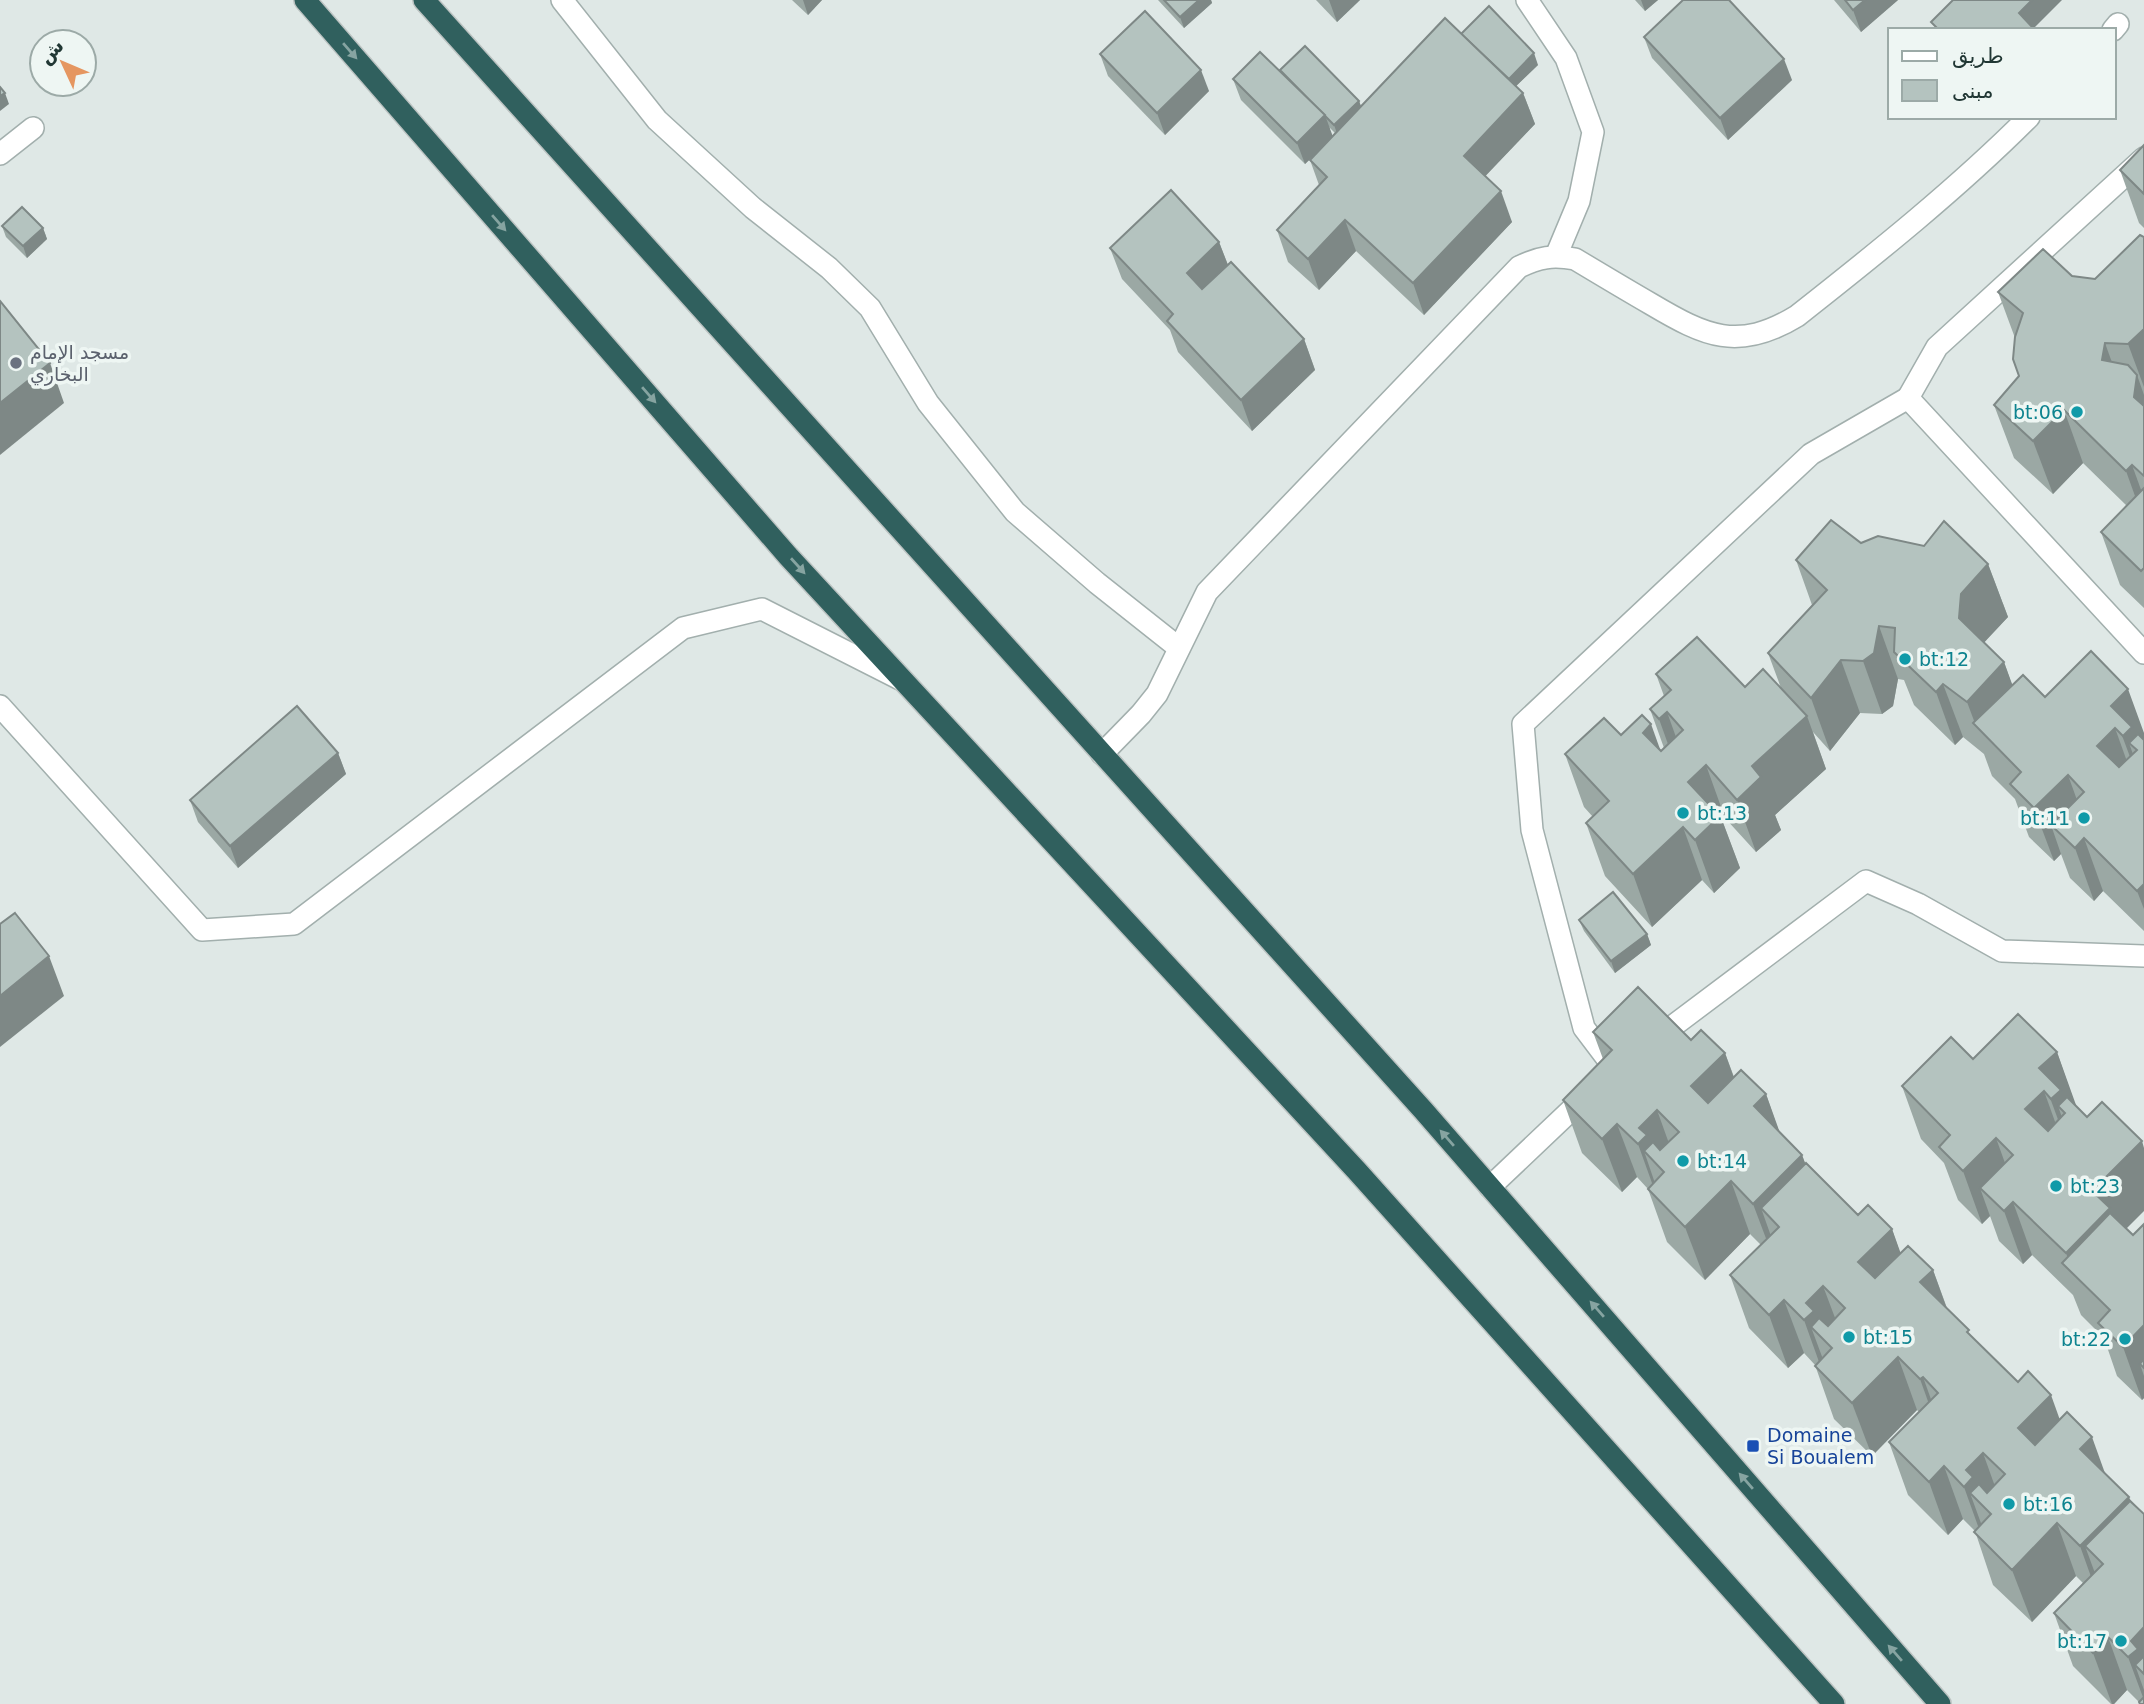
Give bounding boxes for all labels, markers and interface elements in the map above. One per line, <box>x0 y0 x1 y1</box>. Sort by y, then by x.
north arrow <box>28 28 98 98</box>
legend <box>1888 28 2116 119</box>
text: ش <box>34 34 69 69</box>
one-way arrow <box>342 43 357 60</box>
text: طريق <box>1952 44 2004 68</box>
text: مبنى <box>1952 79 1993 103</box>
one-way arrow <box>491 214 507 232</box>
place label: مسجد الإمام البخاري <box>30 341 129 386</box>
marker: مسجد الإمام البخاري <box>8 355 24 371</box>
one-way arrow <box>641 386 657 404</box>
place label: bt:06 <box>2013 401 2063 423</box>
marker: bt:06 <box>2069 404 2085 420</box>
one-way arrow <box>790 557 806 575</box>
place label: bt:12 <box>1919 648 1969 670</box>
marker: bt:12 <box>1897 651 1913 667</box>
place label: bt:13 <box>1697 802 1747 824</box>
marker: bt:13 <box>1675 805 1691 821</box>
place label: bt:11 <box>2020 807 2070 829</box>
marker: bt:11 <box>2076 810 2092 826</box>
one-way arrow <box>1439 1129 1455 1147</box>
place label: bt:14 <box>1697 1150 1747 1172</box>
marker: bt:14 <box>1675 1153 1691 1169</box>
place label: bt:23 <box>2070 1175 2120 1197</box>
marker: bt:23 <box>2048 1178 2064 1194</box>
one-way arrow <box>1590 1301 1605 1318</box>
place label: bt:15 <box>1863 1326 1913 1348</box>
place label: bt:22 <box>2061 1328 2111 1350</box>
marker: bt:15 <box>1841 1329 1857 1345</box>
marker: bt:22 <box>2117 1331 2133 1347</box>
place label: Domaine Si Boualem <box>1767 1424 1874 1468</box>
marker: Domaine Si Boualem <box>1745 1438 1761 1454</box>
one-way arrow <box>1738 1472 1754 1490</box>
place label: bt:16 <box>2023 1493 2073 1515</box>
marker: bt:16 <box>2001 1496 2017 1512</box>
place label: bt:17 <box>2057 1630 2107 1652</box>
marker: bt:17 <box>2113 1633 2129 1649</box>
one-way arrow <box>1888 1644 1903 1661</box>

